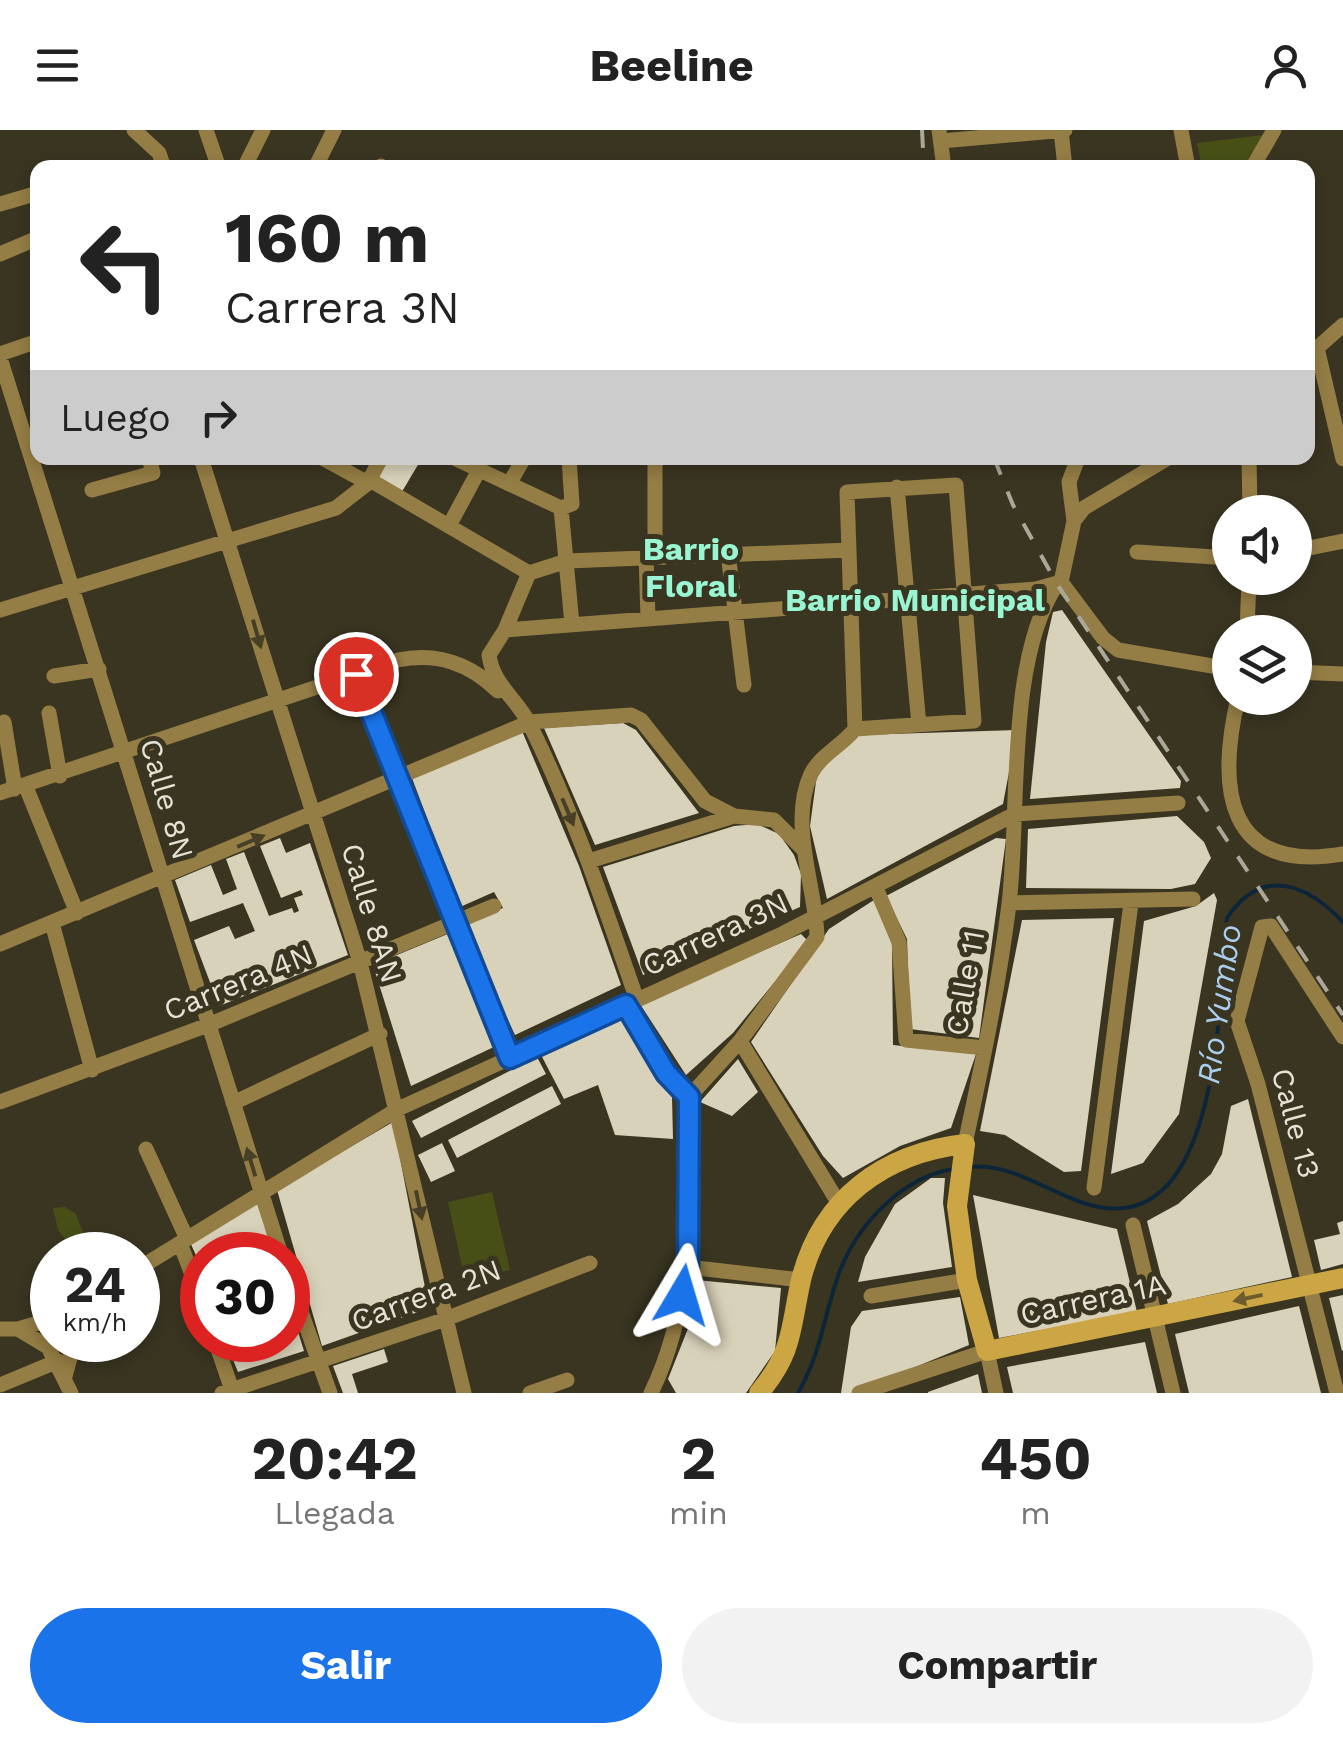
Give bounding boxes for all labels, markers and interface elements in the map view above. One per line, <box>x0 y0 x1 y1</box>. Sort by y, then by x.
icon: menu <box>30 38 85 93</box>
icon: person <box>1258 38 1313 93</box>
text: Beeline <box>589 39 754 92</box>
text: 160 m <box>225 197 429 279</box>
icon: left <box>60 200 190 330</box>
text: Carrera 3N <box>225 281 460 334</box>
icon: right <box>191 390 246 445</box>
text: Luego <box>60 396 171 440</box>
map controls <box>1212 495 1312 715</box>
button: sound <box>1212 495 1312 595</box>
district label: Barrio Floral <box>643 530 739 605</box>
district label: Barrio Municipal <box>785 581 1045 619</box>
button: layers <box>1212 615 1312 715</box>
one-way arrow <box>250 619 265 650</box>
pin <box>314 632 399 717</box>
icon: arrive <box>329 647 384 702</box>
street label: Calle 8N <box>133 735 201 863</box>
one-way arrow <box>560 797 576 827</box>
one-way arrow <box>236 833 266 849</box>
street label: Calle 8AN <box>334 839 410 987</box>
street label: Carrera 3N <box>637 885 793 983</box>
water label: Río Yumbo <box>1189 922 1249 1086</box>
street label: Calle 11 <box>939 928 991 1038</box>
street label: Carrera 4N <box>158 936 318 1028</box>
street label: Calle 13 <box>1265 1064 1327 1182</box>
one-way arrow <box>243 1146 258 1177</box>
one-way arrow <box>411 1190 427 1221</box>
speed limit sign: 30 <box>180 1232 310 1362</box>
position arrow <box>630 1243 734 1347</box>
street label: Carrera 2N <box>346 1252 506 1338</box>
text: 24 <box>64 1255 126 1314</box>
street label: Carrera 1A <box>1017 1266 1169 1332</box>
one-way arrow <box>1232 1290 1263 1306</box>
text: km/h <box>63 1308 127 1337</box>
text: 20:42 <box>251 1423 418 1494</box>
text: 2 <box>681 1423 716 1494</box>
text: 450 <box>979 1423 1092 1494</box>
text: Llegada <box>274 1494 395 1532</box>
text: min <box>669 1494 728 1532</box>
text: m <box>1020 1494 1051 1532</box>
button: Salir <box>30 1608 662 1723</box>
button: Compartir <box>682 1608 1313 1723</box>

